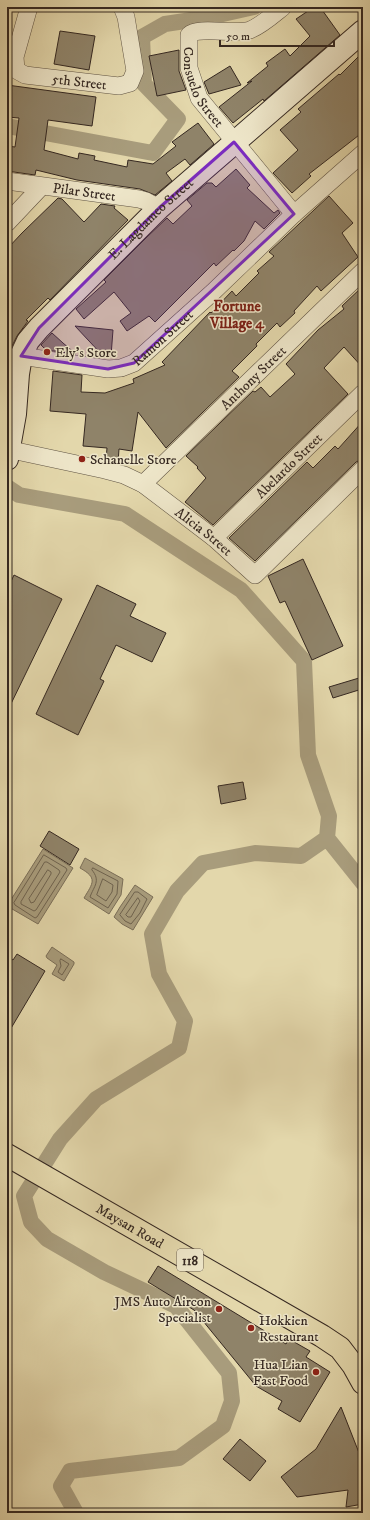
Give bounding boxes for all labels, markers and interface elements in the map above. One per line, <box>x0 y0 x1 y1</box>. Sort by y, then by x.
scale bar <box>220 22 334 48</box>
text: 50 m <box>226 29 250 44</box>
street label: Consuelo Street <box>179 47 228 132</box>
street label: 5th Street <box>51 70 108 95</box>
street label: E. Lagdameo Street <box>105 174 198 264</box>
street label: Pilar Street <box>52 179 117 206</box>
district label: Fortune Village 4 <box>209 297 265 333</box>
street label: Ramon Street <box>129 306 198 370</box>
street label: Anthony Street <box>217 342 291 414</box>
place label: Ely's Store <box>55 344 117 362</box>
marker: Ely's Store <box>42 347 52 357</box>
street label: Abelardo Street <box>252 429 327 503</box>
place label: Schanelle Store <box>90 451 177 469</box>
marker: Schanelle Store <box>77 454 87 464</box>
street label: Alicia Street <box>171 504 236 561</box>
street label: Maysan Road <box>92 1200 167 1253</box>
road number: 118 <box>177 1249 203 1271</box>
place label: JMS Auto Aircon Specialist <box>112 1293 212 1327</box>
marker: JMS Auto Aircon Specialist <box>214 1304 224 1314</box>
place label: Hokkien Restaurant <box>259 1312 319 1346</box>
marker: Hokkien Restaurant <box>246 1323 256 1333</box>
place label: Hua Lian Fast Food <box>253 1356 309 1390</box>
marker: Hua Lian Fast Food <box>311 1367 321 1377</box>

